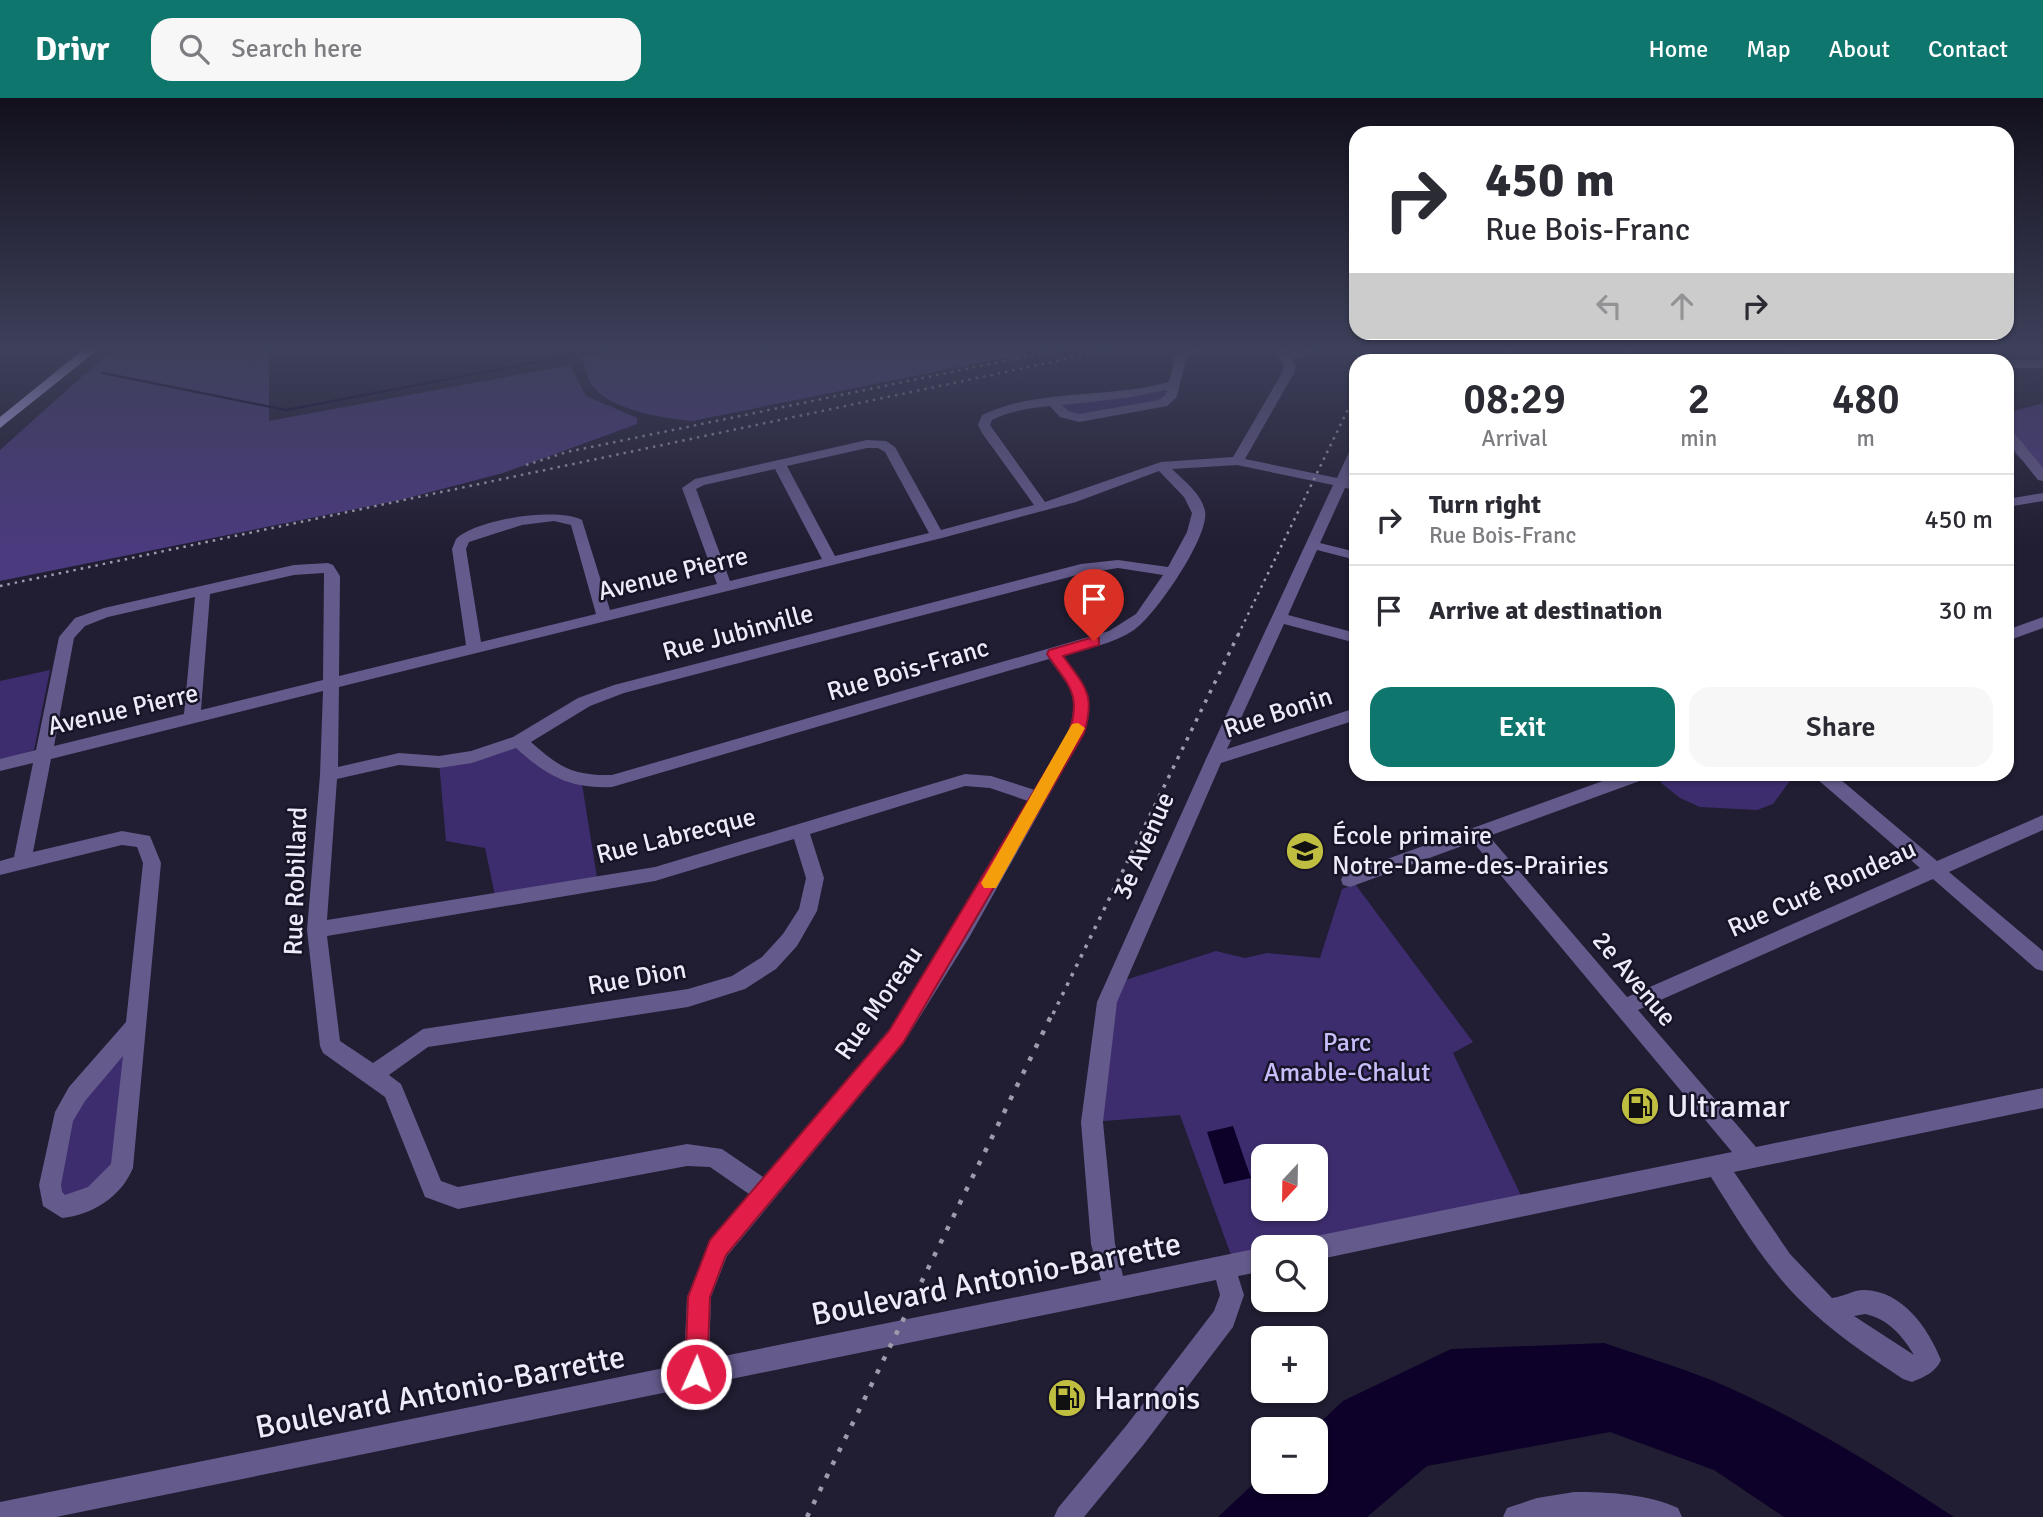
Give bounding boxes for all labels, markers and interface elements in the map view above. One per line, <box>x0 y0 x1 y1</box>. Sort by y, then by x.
search box <box>151 18 641 81</box>
text: Drivr <box>35 29 109 70</box>
icon: search <box>175 30 213 68</box>
text: Search here <box>231 33 362 65</box>
text: Home <box>1648 34 1708 64</box>
text: Map <box>1746 34 1791 64</box>
text: About <box>1829 34 1890 64</box>
text: Contact <box>1928 34 2008 64</box>
text: 450 m <box>1485 150 1615 210</box>
icon: right <box>1370 154 1461 245</box>
text: Rue Bois-Franc <box>1485 210 1690 249</box>
icon: left <box>1590 287 1628 325</box>
icon: ahead <box>1663 287 1701 325</box>
icon: right <box>1736 287 1774 325</box>
text: 08:29 <box>1463 374 1566 425</box>
text: 2 <box>1687 374 1710 425</box>
text: 480 <box>1832 374 1900 425</box>
text: Arrival <box>1481 424 1548 453</box>
text: min <box>1680 424 1717 453</box>
text: m <box>1856 424 1875 453</box>
text: Turn right <box>1429 489 1541 521</box>
icon: right <box>1370 501 1408 539</box>
text: 450 m <box>1924 504 1993 536</box>
text: Rue Bois-Franc <box>1429 521 1576 550</box>
street label: Avenue Pierre <box>595 540 751 608</box>
pin <box>1064 569 1124 641</box>
icon: arrive <box>1075 580 1113 618</box>
icon: arrive <box>1370 592 1408 630</box>
text: Arrive at destination <box>1429 595 1662 627</box>
text: 30 m <box>1938 595 1993 627</box>
street label: Rue Jubinville <box>659 598 817 668</box>
street label: Rue Bois-Franc <box>823 632 993 708</box>
street label: Avenue Pierre <box>45 677 201 743</box>
street label: Rue Bonin <box>1220 680 1336 746</box>
button: Exit <box>1370 687 1675 767</box>
button: Share <box>1689 687 1993 767</box>
street label: 3e Avenue <box>1106 787 1182 905</box>
street label: Rue Labrecque <box>593 801 759 871</box>
street label: Rue Robillard <box>277 806 315 956</box>
place label: École primaire Notre-Dame-des-Prairies <box>1332 820 1609 882</box>
school or university icon: École primaire Notre-Dame-des-Prairies <box>1284 830 1326 872</box>
street label: Rue Curé Rondeau <box>1723 833 1921 945</box>
street label: 2e Avenue <box>1585 925 1683 1033</box>
street label: Rue Moreau <box>828 940 930 1066</box>
street label: Rue Dion <box>585 954 689 1002</box>
park label: Parc Amable-Chalut <box>1264 1027 1430 1089</box>
fuel station icon: Ultramar <box>1619 1085 1661 1127</box>
place label: Ultramar <box>1667 1087 1790 1126</box>
north arrow <box>1251 1144 1328 1222</box>
map controls <box>1251 1144 1328 1494</box>
street label: Boulevard Antonio-Barrette <box>808 1224 1184 1334</box>
button: search <box>1251 1235 1328 1312</box>
button: + <box>1251 1326 1328 1403</box>
street label: Boulevard Antonio-Barrette <box>252 1337 628 1447</box>
position arrow <box>659 1337 733 1411</box>
fuel station icon: Harnois <box>1046 1377 1088 1419</box>
place label: Harnois <box>1094 1379 1200 1418</box>
button: − <box>1251 1417 1328 1494</box>

